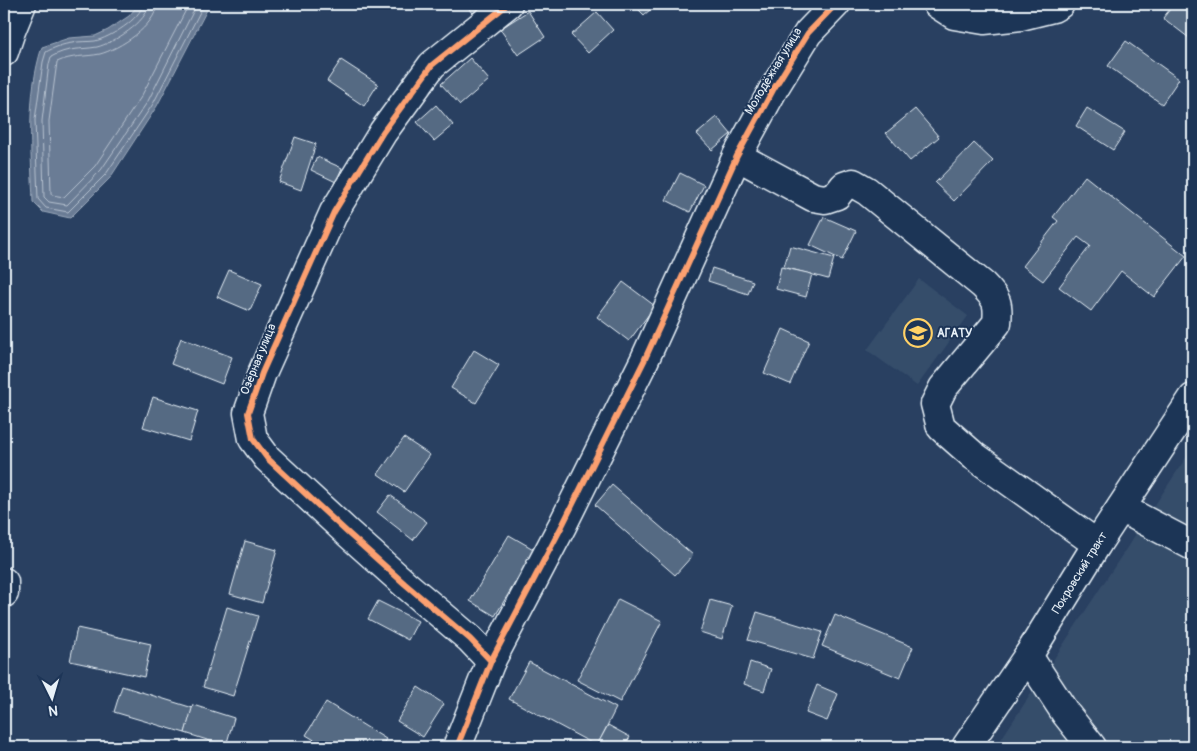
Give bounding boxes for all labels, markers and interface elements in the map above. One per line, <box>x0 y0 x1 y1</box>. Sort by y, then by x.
street label: Молодёжная улица <box>742 25 806 118</box>
school or university icon: АГАТУ <box>903 318 933 348</box>
street label: Озёрная улица <box>237 321 280 397</box>
place label: АГАТУ <box>937 326 973 341</box>
street label: Покровский тракт <box>1049 529 1111 617</box>
north arrow <box>28 674 78 724</box>
text: N <box>48 702 59 719</box>

